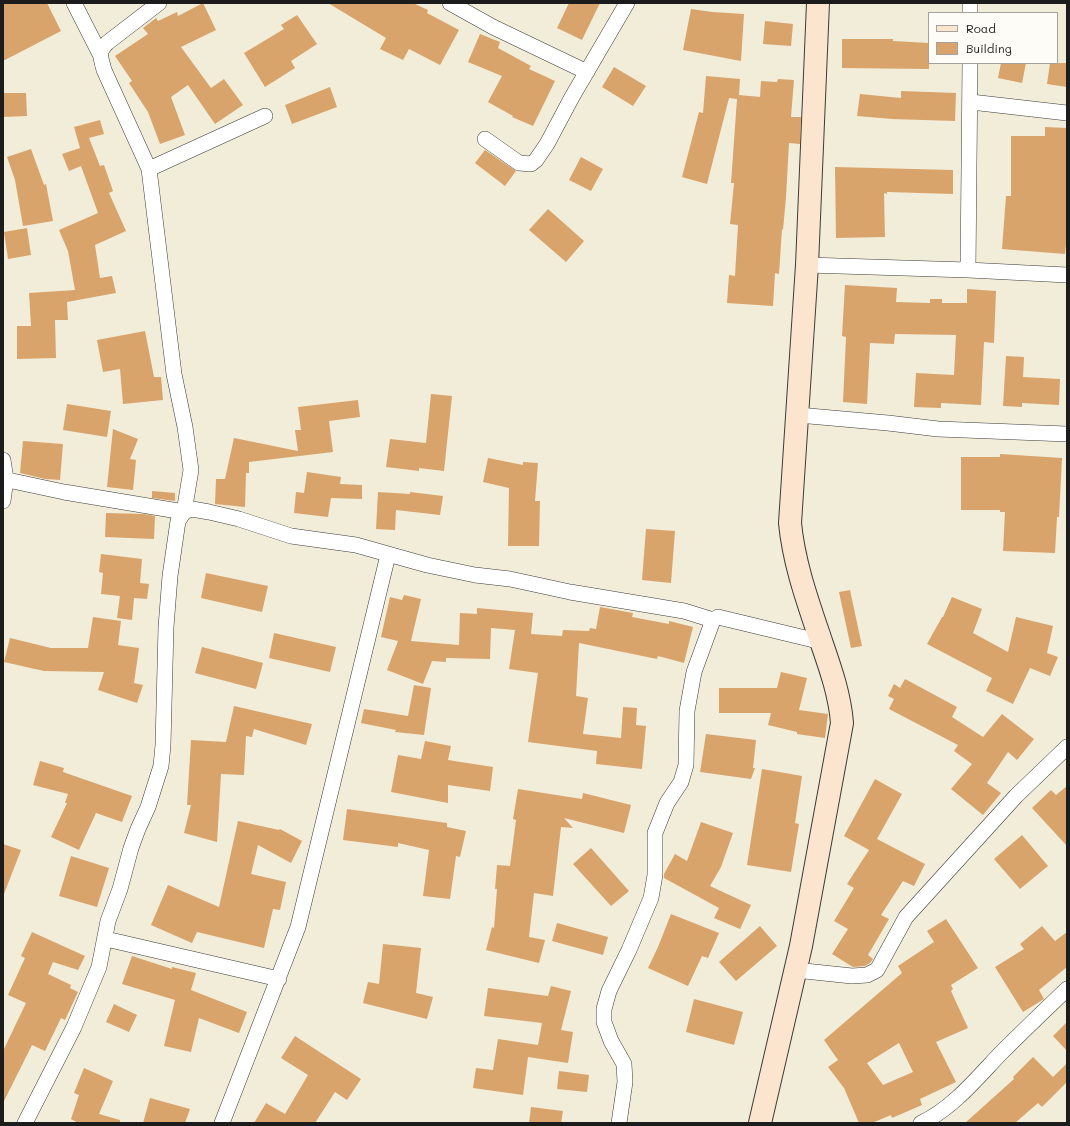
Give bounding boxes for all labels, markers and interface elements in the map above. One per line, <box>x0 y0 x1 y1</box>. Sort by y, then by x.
legend <box>928 12 1058 64</box>
text: Road <box>966 20 996 36</box>
text: Building <box>966 40 1012 56</box>

